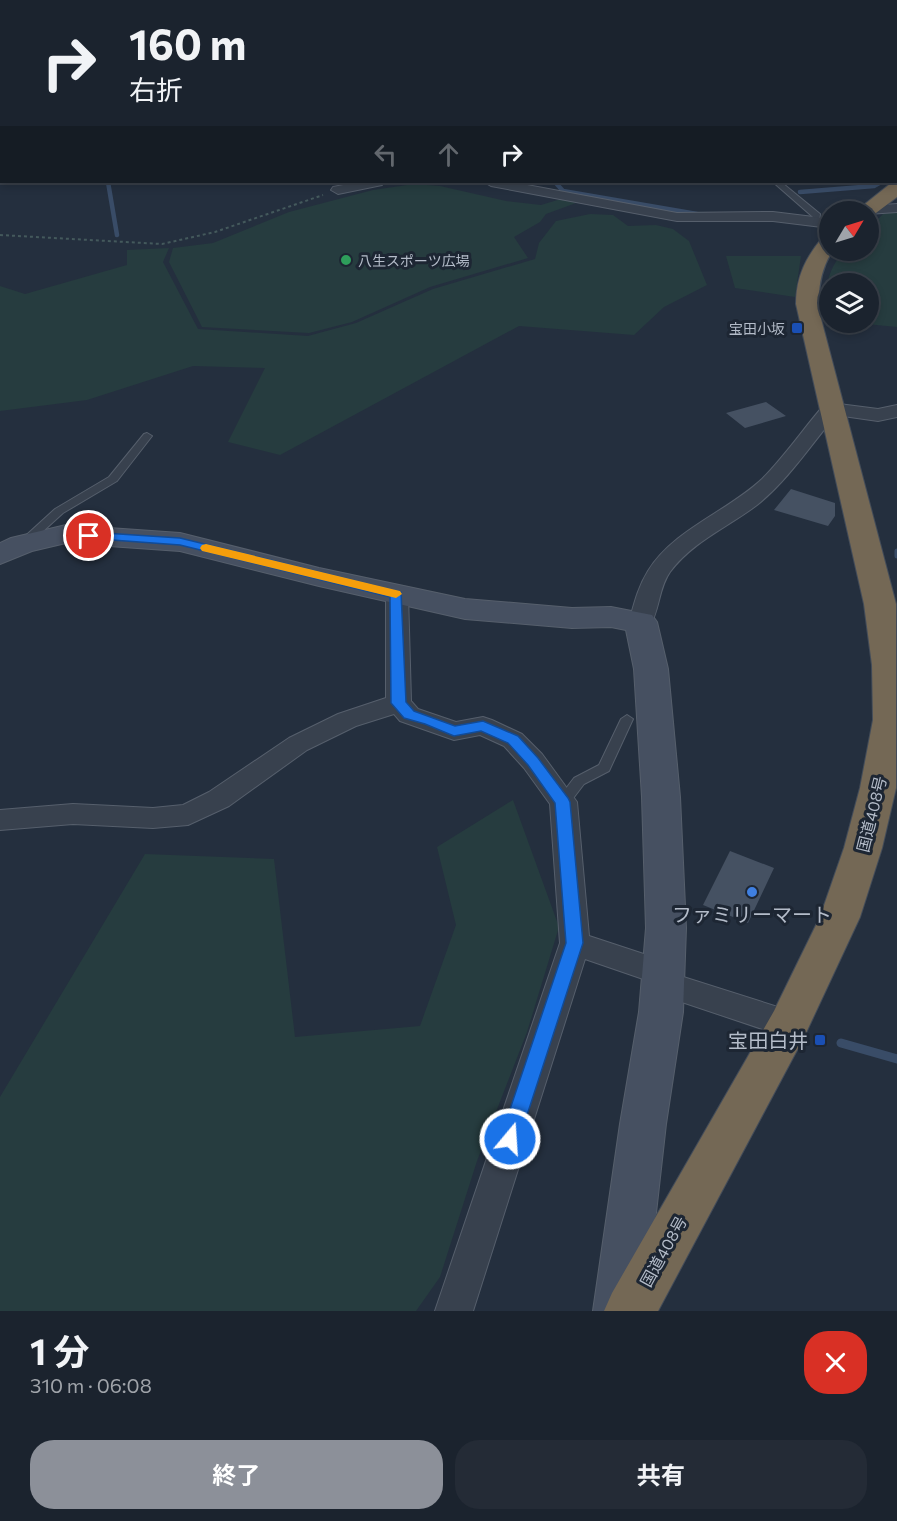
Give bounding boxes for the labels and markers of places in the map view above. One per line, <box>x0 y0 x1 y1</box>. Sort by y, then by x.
place label: 八生スポーツ広場 <box>358 252 470 269</box>
marker: 八生スポーツ広場 <box>339 253 353 267</box>
place label: 宝田小坂 <box>729 320 785 337</box>
marker: 宝田小坂 <box>790 321 804 335</box>
pin <box>63 510 114 561</box>
marker: ファミリーマート <box>745 885 759 899</box>
place label: ファミリーマート <box>672 902 832 926</box>
place label: 宝田白井 <box>728 1028 808 1052</box>
marker: 宝田白井 <box>813 1033 827 1047</box>

